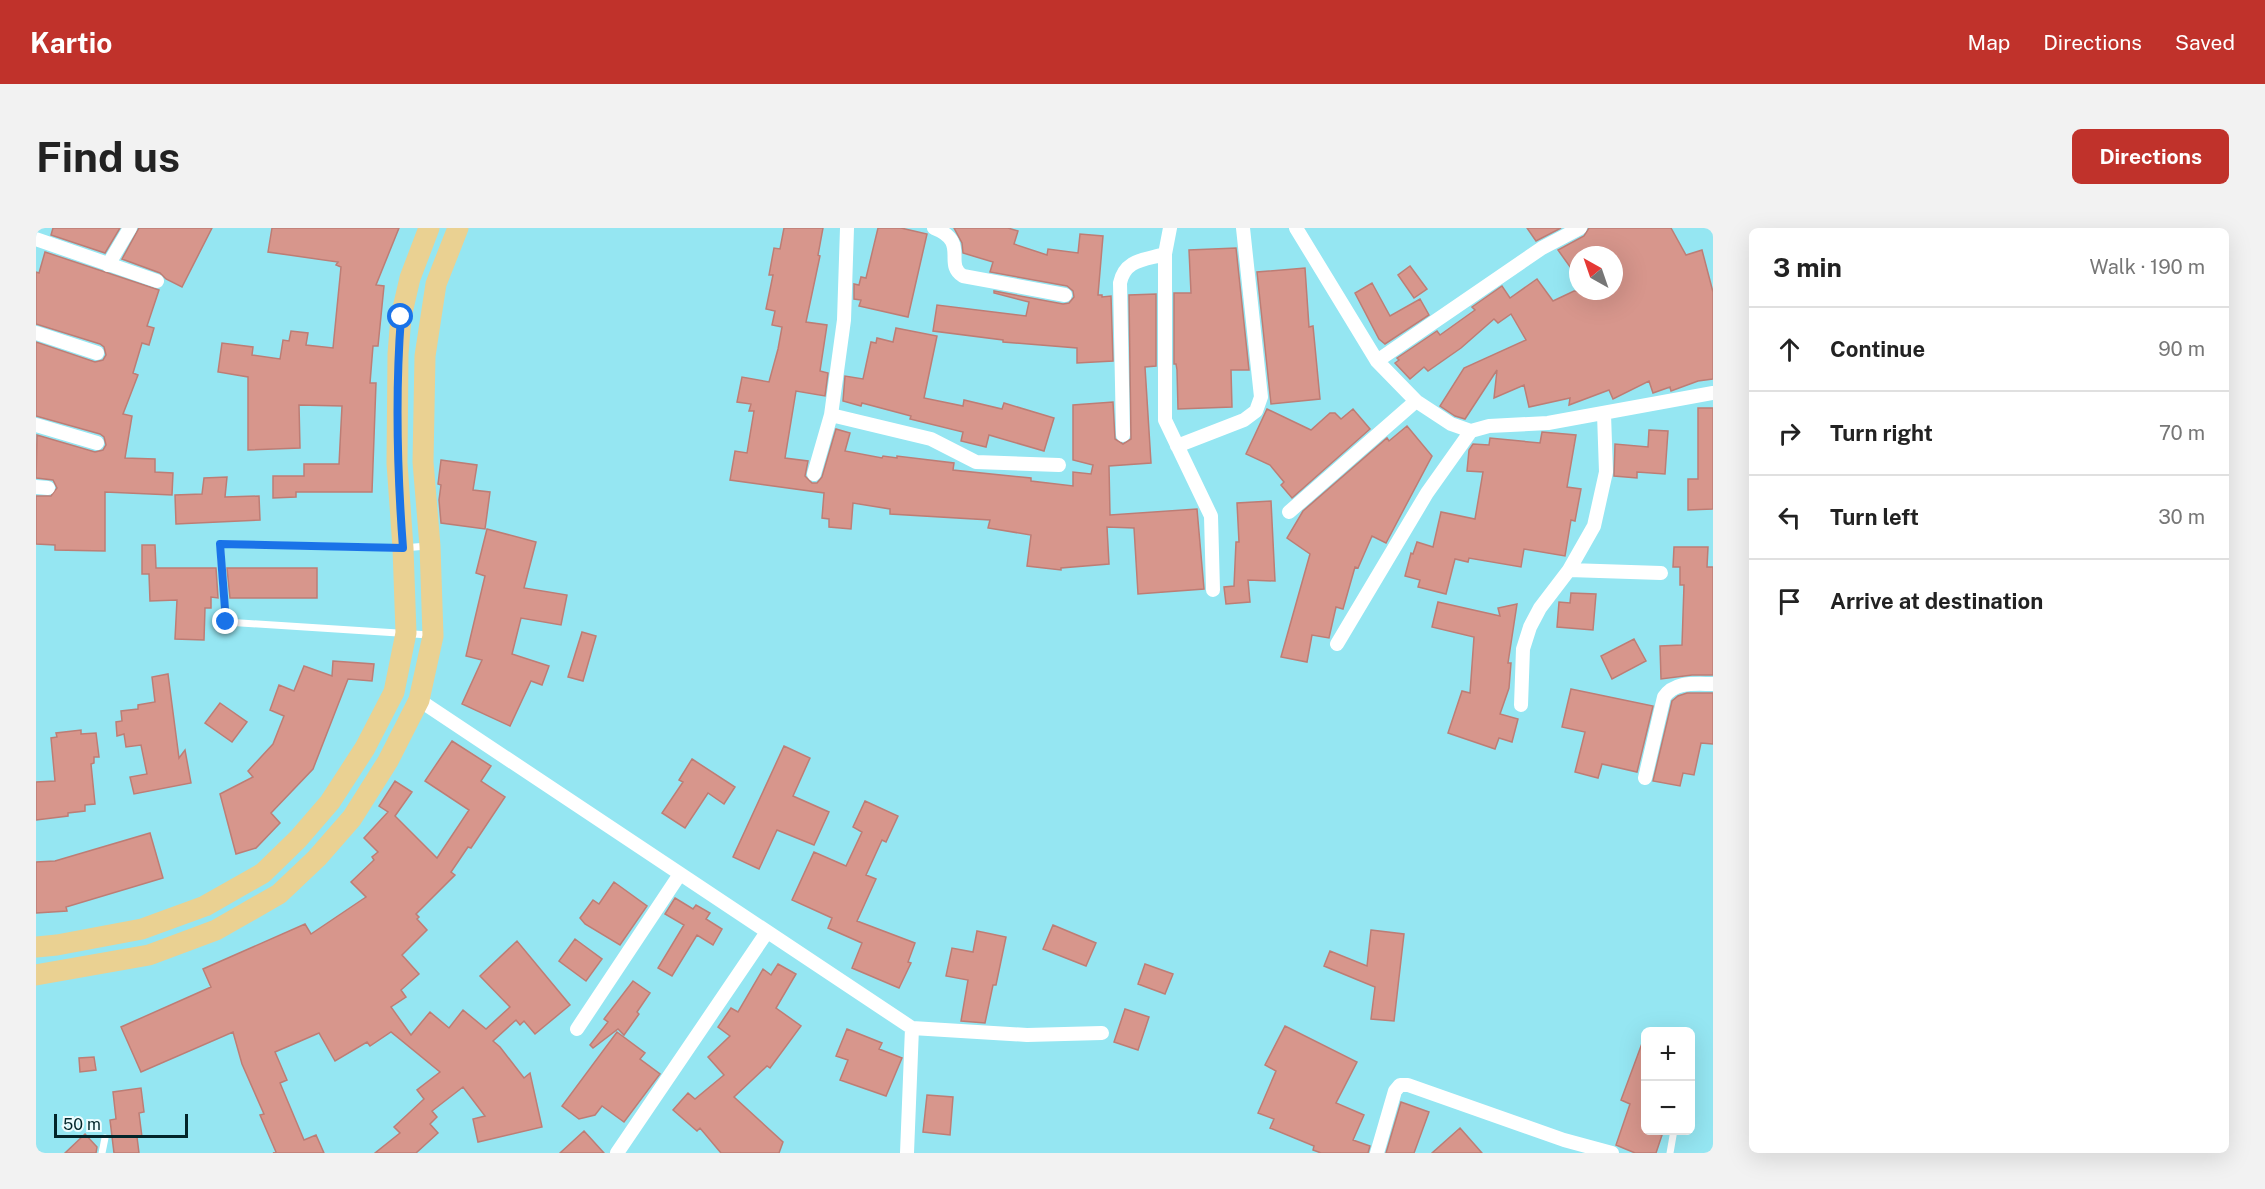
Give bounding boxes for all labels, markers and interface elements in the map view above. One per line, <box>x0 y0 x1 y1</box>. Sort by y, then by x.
text: Kartio <box>30 26 112 59</box>
text: Map <box>1968 30 2010 55</box>
text: Directions <box>2043 30 2142 55</box>
text: Saved <box>2175 30 2235 55</box>
button: Directions <box>2072 129 2229 184</box>
text: Find us <box>36 132 180 181</box>
north arrow <box>1569 246 1623 300</box>
text: 3 min <box>1773 252 1842 283</box>
text: Walk · 190 m <box>2089 255 2205 279</box>
route start <box>387 303 413 329</box>
icon: ahead <box>1773 333 1806 366</box>
text: Continue <box>1830 336 1925 362</box>
text: 90 m <box>2158 337 2205 361</box>
icon: right <box>1773 417 1806 450</box>
text: Turn right <box>1830 420 1933 446</box>
text: 70 m <box>2159 421 2205 445</box>
icon: left <box>1773 501 1806 534</box>
text: Turn left <box>1830 504 1919 530</box>
text: 30 m <box>2158 505 2205 529</box>
icon: arrive <box>1773 585 1806 618</box>
text: Arrive at destination <box>1830 588 2043 614</box>
route end <box>212 608 238 634</box>
map controls <box>1641 1027 1695 1135</box>
button: + <box>1641 1027 1695 1081</box>
button: − <box>1641 1081 1695 1135</box>
scale bar <box>54 1111 188 1138</box>
text: 50 m <box>63 1115 101 1134</box>

